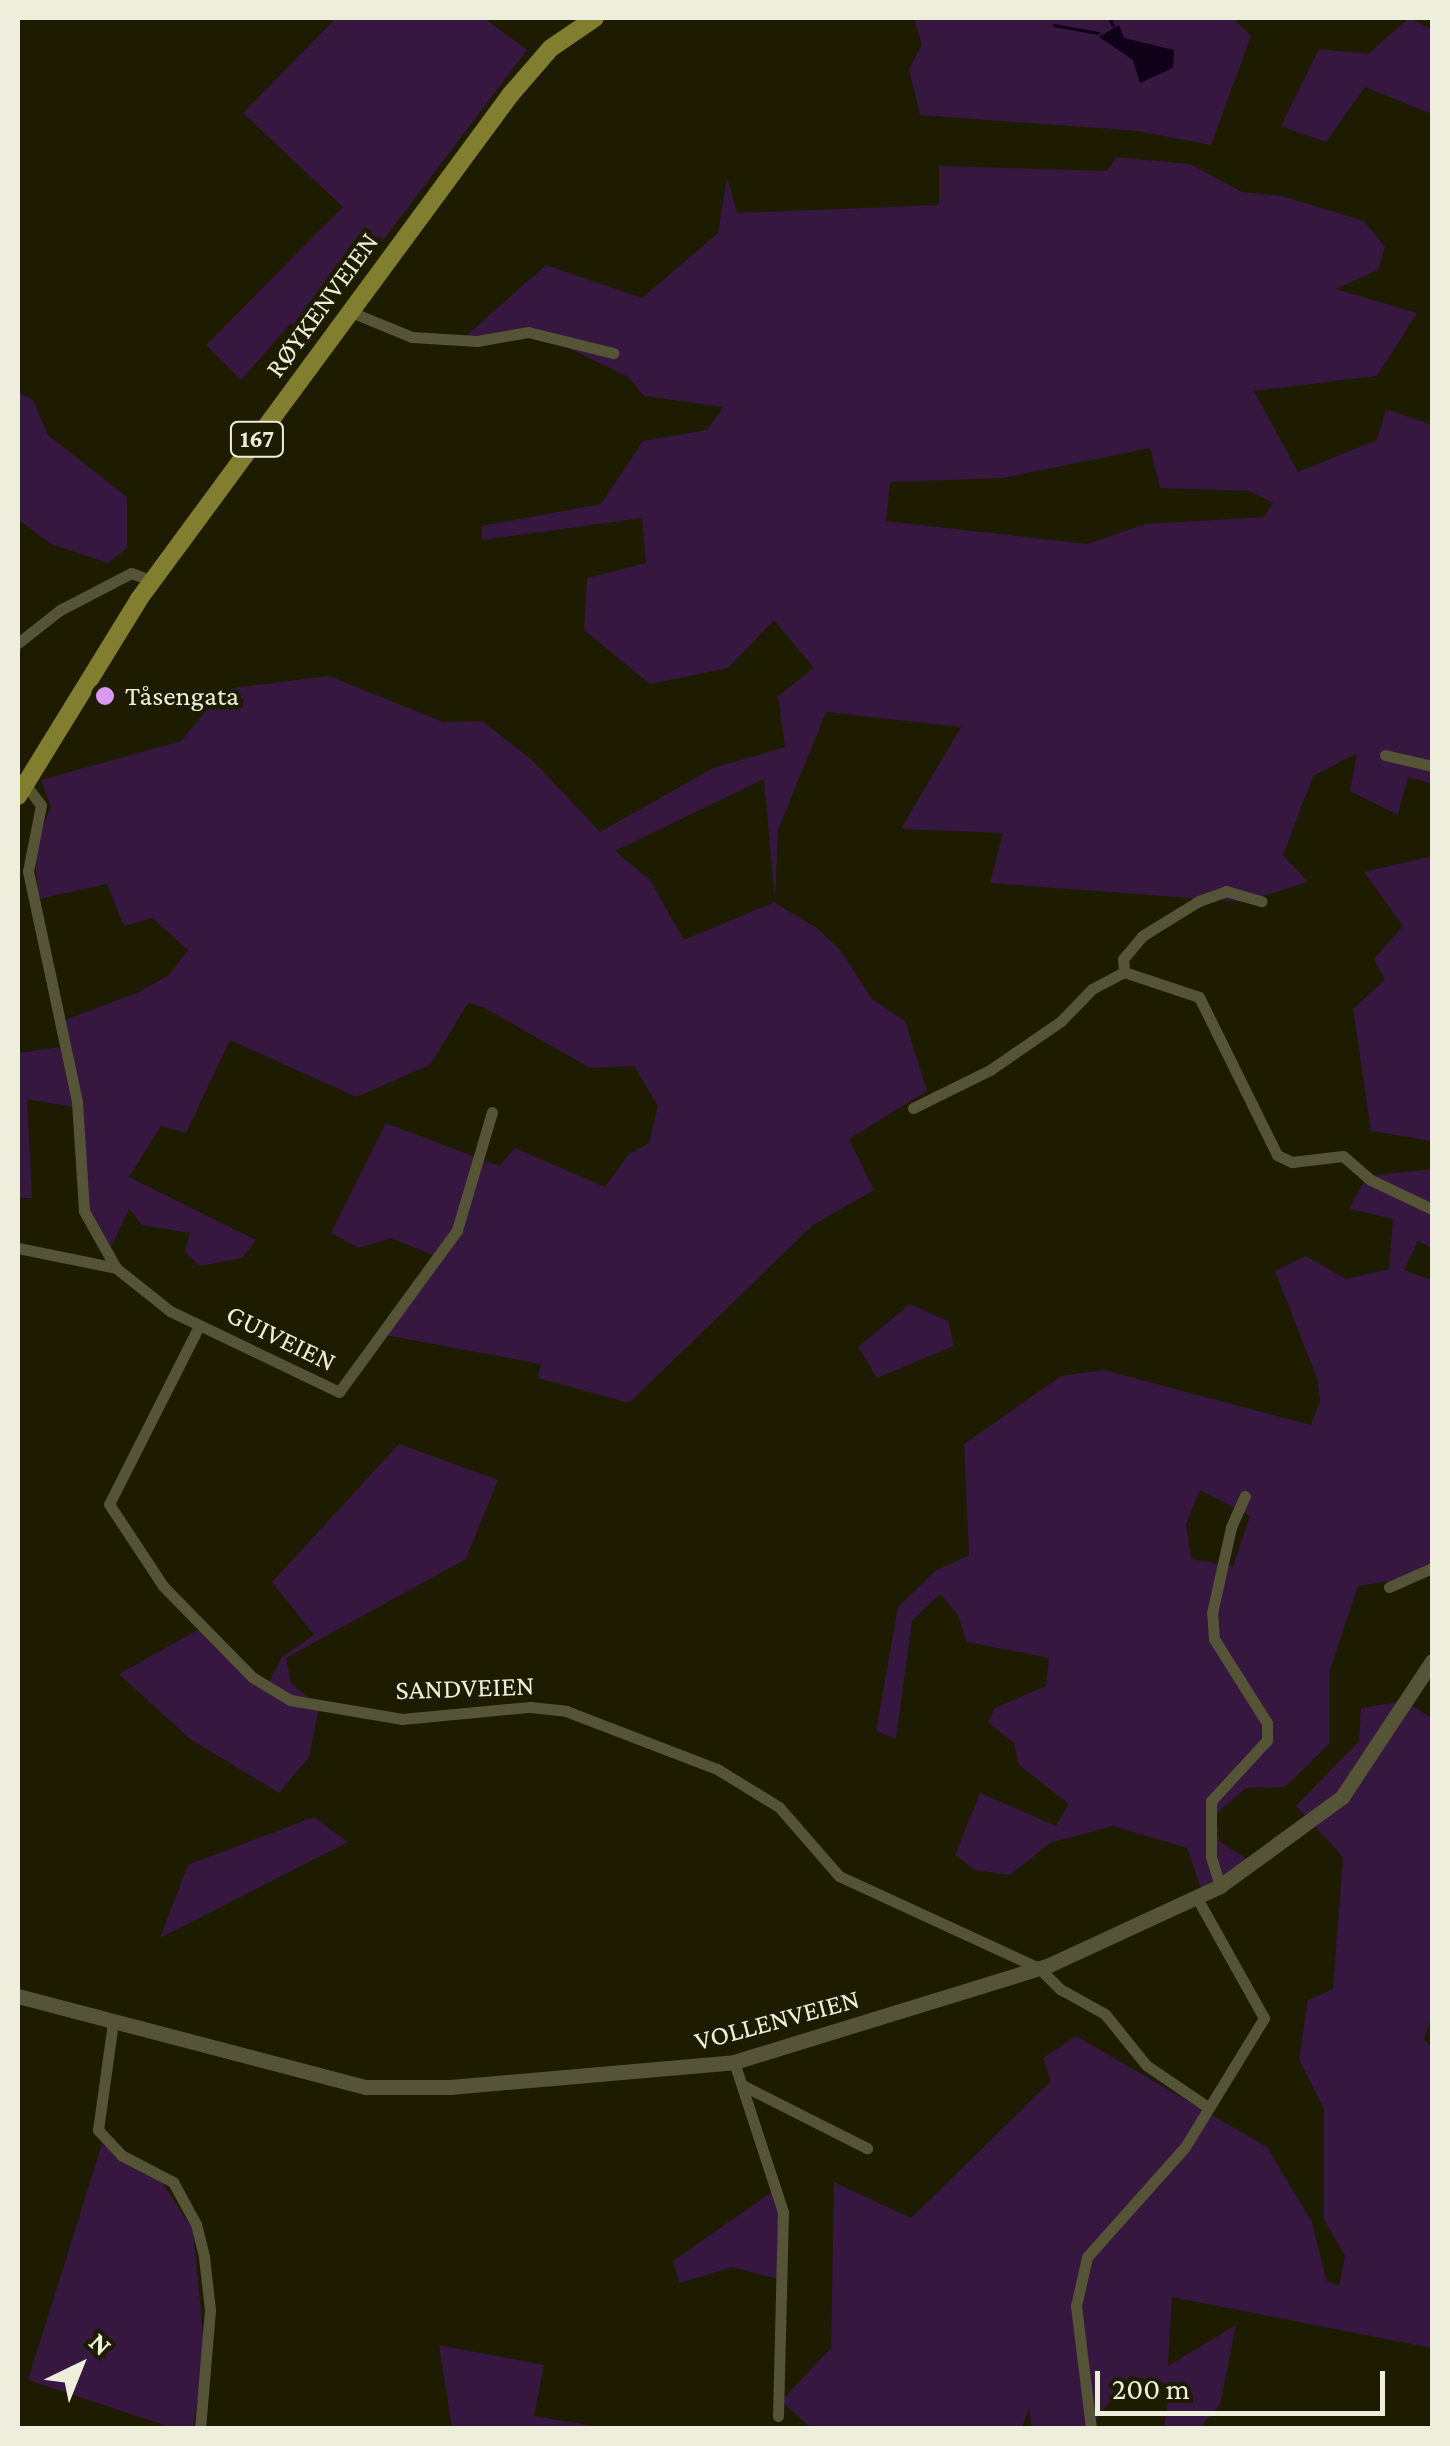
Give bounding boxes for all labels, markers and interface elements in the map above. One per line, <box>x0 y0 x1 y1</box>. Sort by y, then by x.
street label: RØYKENVEIEN <box>258 226 386 384</box>
road number: 167 <box>230 419 284 459</box>
place label: Tåsengata <box>125 679 239 713</box>
marker: Tåsengata <box>94 685 116 707</box>
street label: GUIVEIEN <box>221 1297 341 1379</box>
street label: SANDVEIEN <box>395 1669 535 1707</box>
street label: VOLLENVEIEN <box>691 1982 863 2058</box>
north arrow <box>30 2316 130 2416</box>
text: N <box>83 2326 118 2362</box>
scale bar <box>1100 2351 1390 2413</box>
text: 200 m <box>1112 2372 1190 2405</box>

